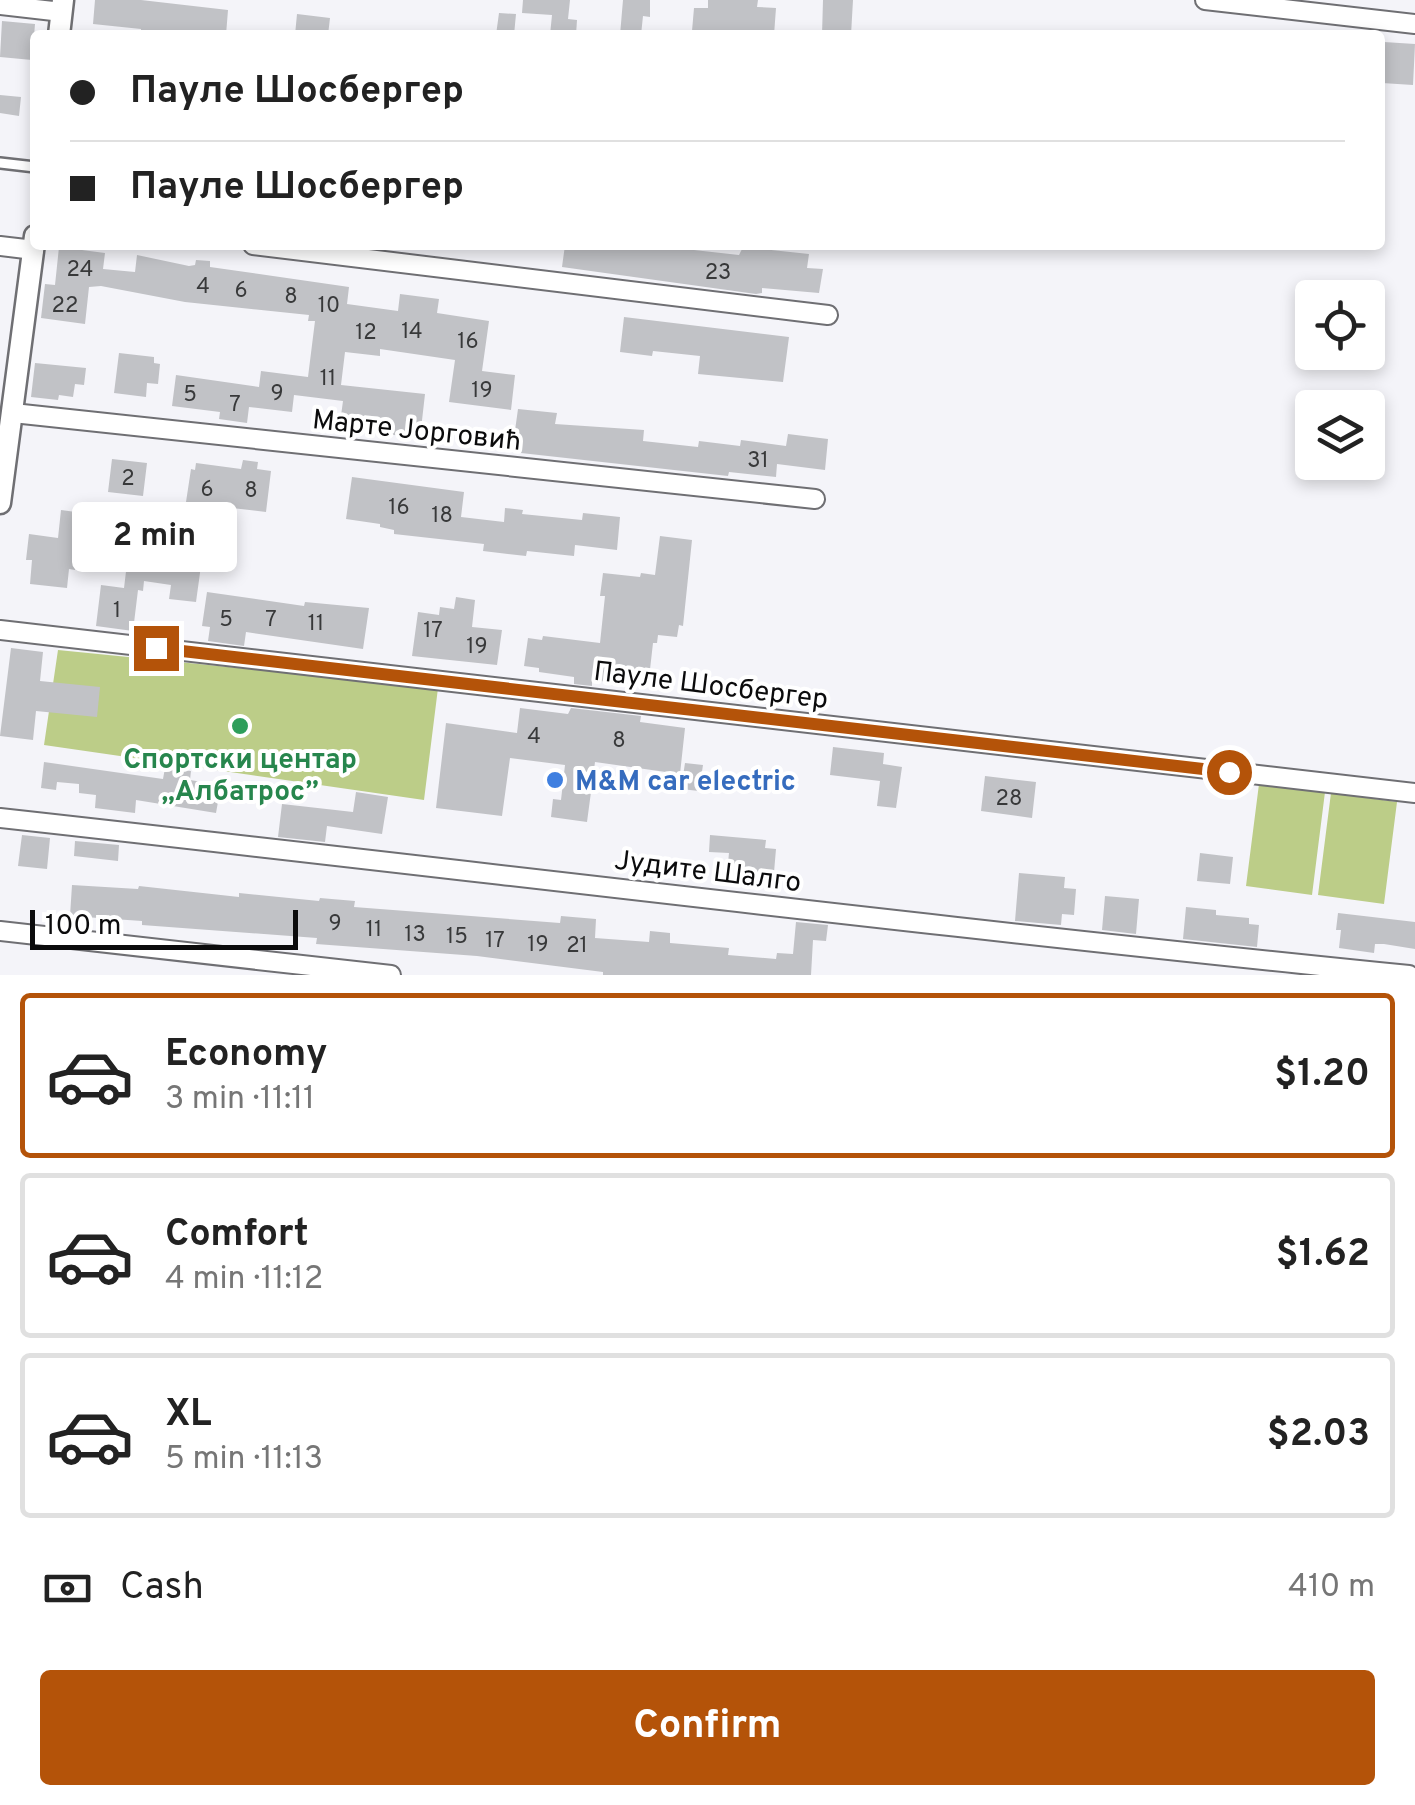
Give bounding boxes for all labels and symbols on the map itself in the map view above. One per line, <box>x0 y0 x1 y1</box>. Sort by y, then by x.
house number: 24 <box>67 257 93 284</box>
house number: 23 <box>705 260 731 287</box>
house number: 4 <box>196 274 210 301</box>
house number: 6 <box>234 278 248 305</box>
house number: 8 <box>284 284 298 311</box>
house number: 22 <box>52 293 78 320</box>
house number: 10 <box>318 293 340 320</box>
house number: 14 <box>401 319 423 346</box>
house number: 12 <box>355 320 377 347</box>
house number: 16 <box>457 329 479 356</box>
house number: 11 <box>320 366 336 393</box>
house number: 19 <box>471 378 493 405</box>
house number: 9 <box>270 381 284 408</box>
house number: 5 <box>183 382 197 409</box>
house number: 7 <box>229 392 241 419</box>
street label: Марте Јорговић <box>310 403 523 461</box>
house number: 31 <box>747 448 769 475</box>
house number: 2 <box>121 466 135 493</box>
house number: 6 <box>200 477 214 504</box>
house number: 8 <box>244 478 258 505</box>
house number: 16 <box>388 495 410 522</box>
callout: 2 min <box>74 503 238 573</box>
house number: 18 <box>431 503 453 530</box>
house number: 1 <box>113 598 121 625</box>
house number: 5 <box>219 607 233 634</box>
house number: 7 <box>265 607 277 634</box>
house number: 11 <box>308 611 324 638</box>
house number: 17 <box>423 618 443 645</box>
route end <box>134 626 179 671</box>
house number: 19 <box>466 634 488 661</box>
street label: Пауле Шосбергер <box>591 655 830 719</box>
marker: Спортски центар „Албатрос” <box>229 715 251 737</box>
house number: 4 <box>527 724 541 751</box>
house number: 8 <box>612 728 626 755</box>
place label: Спортски центар „Албатрос” <box>123 743 357 811</box>
route start <box>1207 750 1252 795</box>
place label: M&M car electric <box>575 765 796 801</box>
marker: M&M car electric <box>544 769 566 791</box>
house number: 28 <box>996 786 1022 813</box>
street label: Јудите Шалго <box>612 844 803 902</box>
scale bar <box>30 905 298 950</box>
house number: 9 <box>328 911 342 938</box>
house number: 11 <box>366 917 382 944</box>
house number: 13 <box>404 922 426 949</box>
house number: 15 <box>446 924 468 951</box>
house number: 17 <box>485 928 505 955</box>
house number: 19 <box>527 932 549 959</box>
house number: 21 <box>566 933 588 960</box>

